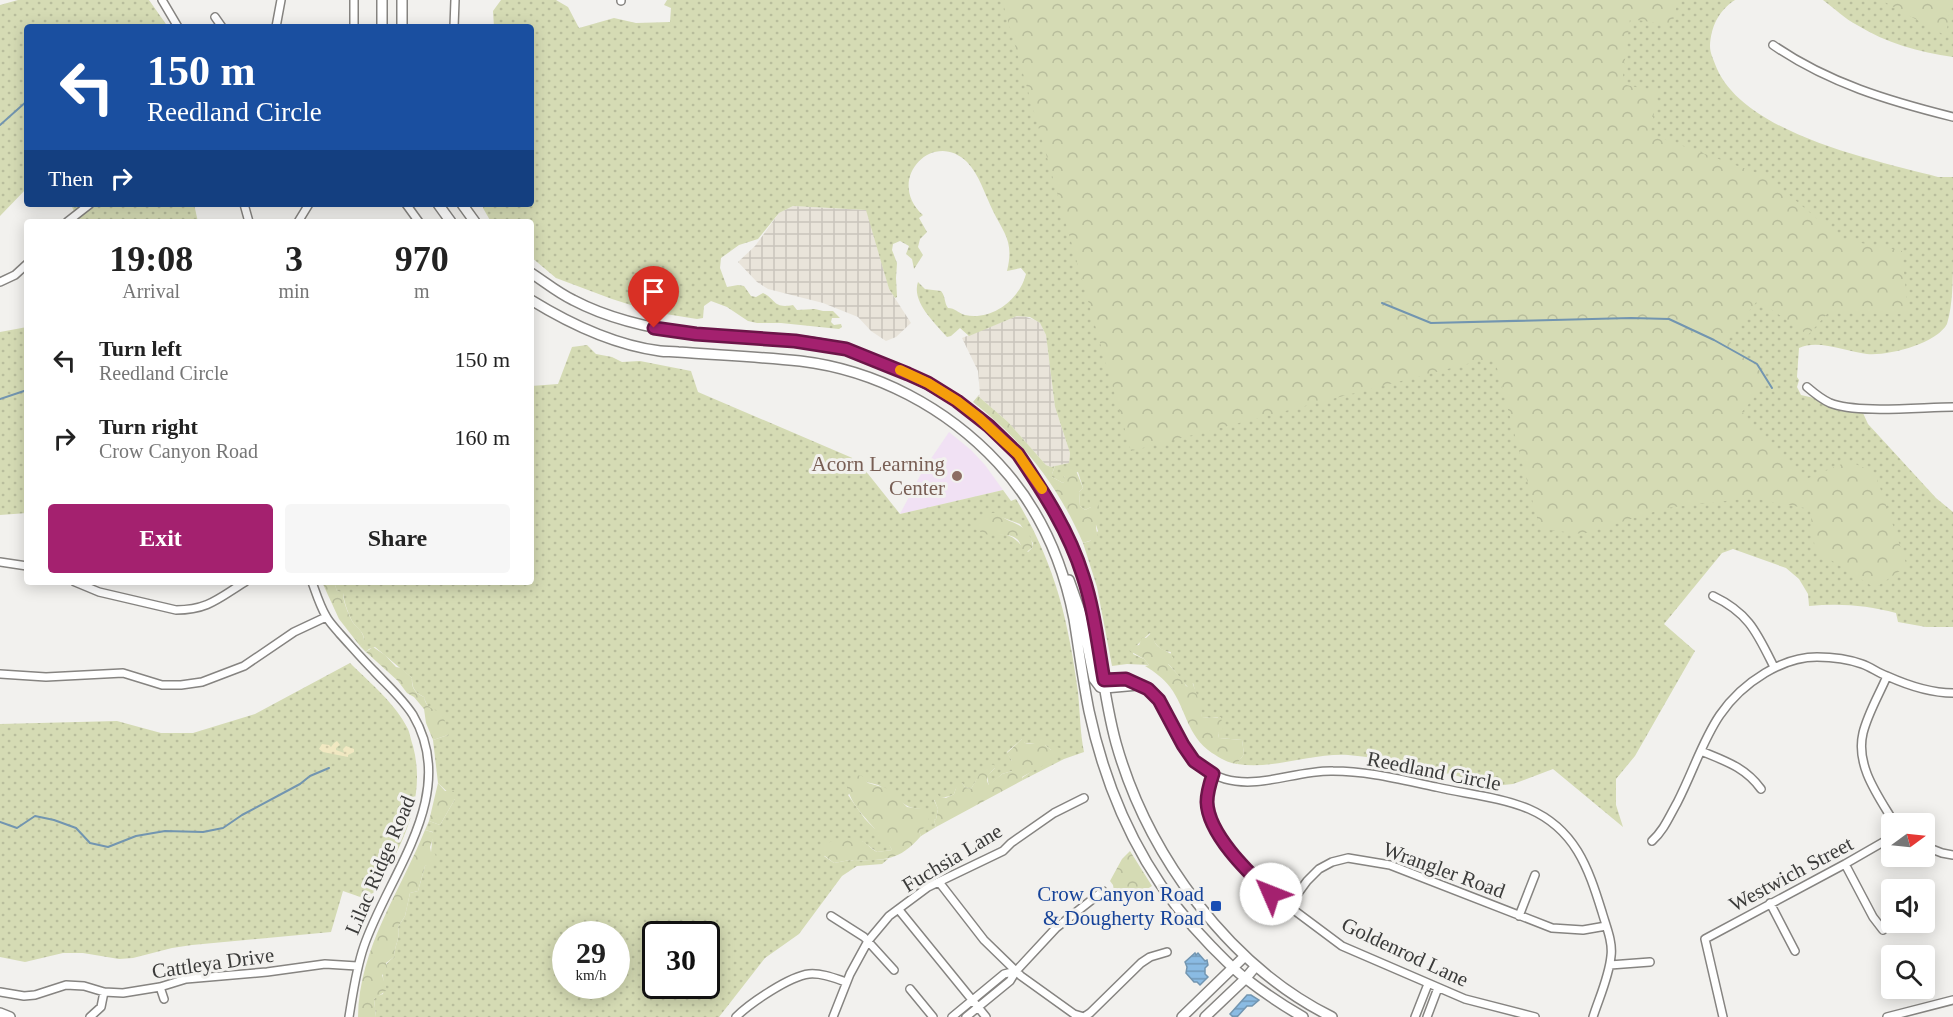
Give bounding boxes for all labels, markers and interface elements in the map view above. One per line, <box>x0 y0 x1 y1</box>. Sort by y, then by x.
icon: left <box>48 48 126 126</box>
text: 150 m <box>147 48 256 94</box>
text: Reedland Circle <box>147 97 322 127</box>
icon: right <box>105 162 138 195</box>
text: Then <box>48 166 93 191</box>
text: 19:08 <box>109 239 193 279</box>
text: 3 <box>285 239 303 279</box>
text: 970 <box>395 239 449 279</box>
pin <box>628 266 679 328</box>
icon: arrive <box>637 275 670 308</box>
text: Arrival <box>122 280 180 302</box>
text: min <box>278 280 310 302</box>
text: m <box>414 280 430 302</box>
text: Turn left <box>99 336 182 361</box>
icon: left <box>48 344 81 377</box>
text: 150 m <box>454 347 510 372</box>
text: Reedland Circle <box>99 362 228 384</box>
text: Turn right <box>99 414 198 439</box>
icon: right <box>48 422 81 455</box>
text: 160 m <box>454 425 510 450</box>
text: Crow Canyon Road <box>99 440 258 462</box>
place label: Acorn Learning Center <box>811 452 945 500</box>
marker: Acorn Learning Center <box>950 469 964 483</box>
button: Exit <box>48 504 273 573</box>
button: Share <box>285 504 510 573</box>
street label: Reedland Circle <box>1365 746 1503 796</box>
street label: Lilac Ridge Road <box>340 792 420 938</box>
north arrow <box>1881 813 1935 867</box>
map controls <box>1881 813 1935 999</box>
street label: Fuchsia Lane <box>898 819 1006 897</box>
street label: Westwich Street <box>1725 831 1857 917</box>
street label: Wrangler Road <box>1380 837 1509 903</box>
position arrow <box>1239 862 1303 926</box>
button: sound <box>1881 879 1935 933</box>
place label: Crow Canyon Road & Dougherty Road <box>1037 882 1204 930</box>
marker: Crow Canyon Road & Dougherty Road <box>1209 899 1223 913</box>
street label: Goldenrod Lane <box>1338 912 1472 992</box>
speed limit sign: 30 <box>642 921 720 999</box>
text: 29 <box>576 936 606 969</box>
street label: Cattleya Drive <box>150 943 276 983</box>
button: search <box>1881 945 1935 999</box>
text: km/h <box>576 967 606 983</box>

